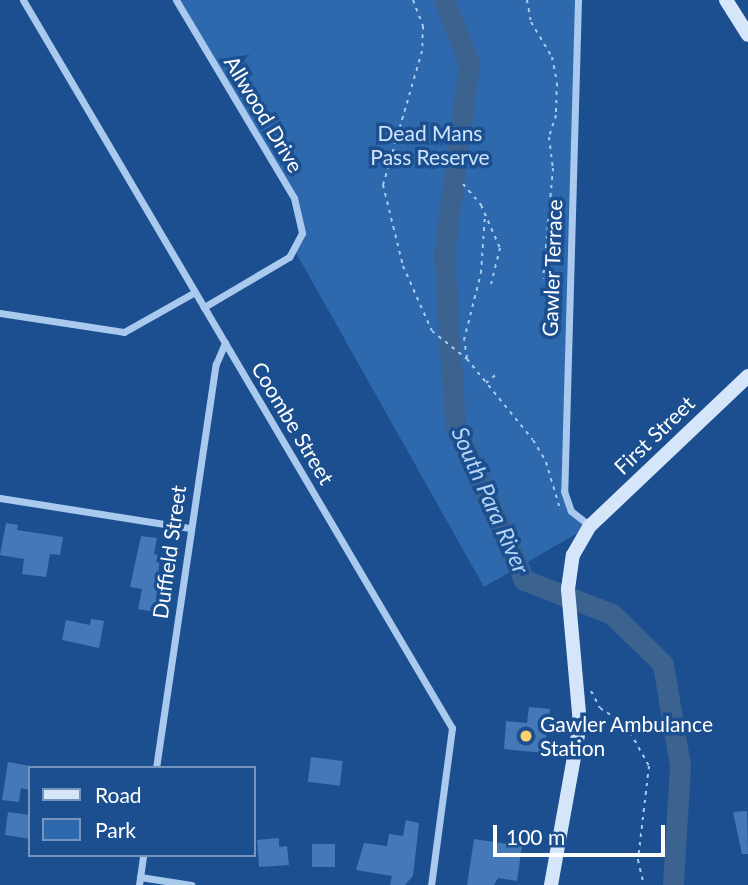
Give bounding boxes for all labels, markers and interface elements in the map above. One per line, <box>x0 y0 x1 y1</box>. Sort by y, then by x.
street label: Allwood Drive <box>219 51 309 177</box>
park label: Dead Mans Pass Reserve <box>370 120 490 170</box>
street label: Gawler Terrace <box>537 198 567 338</box>
street label: Coombe Street <box>247 357 339 489</box>
street label: First Street <box>609 391 699 479</box>
water label: South Para River <box>446 422 536 578</box>
street label: Duffield Street <box>147 484 191 620</box>
place label: Gawler Ambulance Station <box>540 711 714 761</box>
marker: Gawler Ambulance Station <box>518 728 534 744</box>
legend <box>28 766 256 857</box>
text: Road <box>95 782 142 807</box>
scale bar <box>496 812 668 856</box>
text: Park <box>95 817 136 842</box>
text: 100 m <box>506 824 565 849</box>

